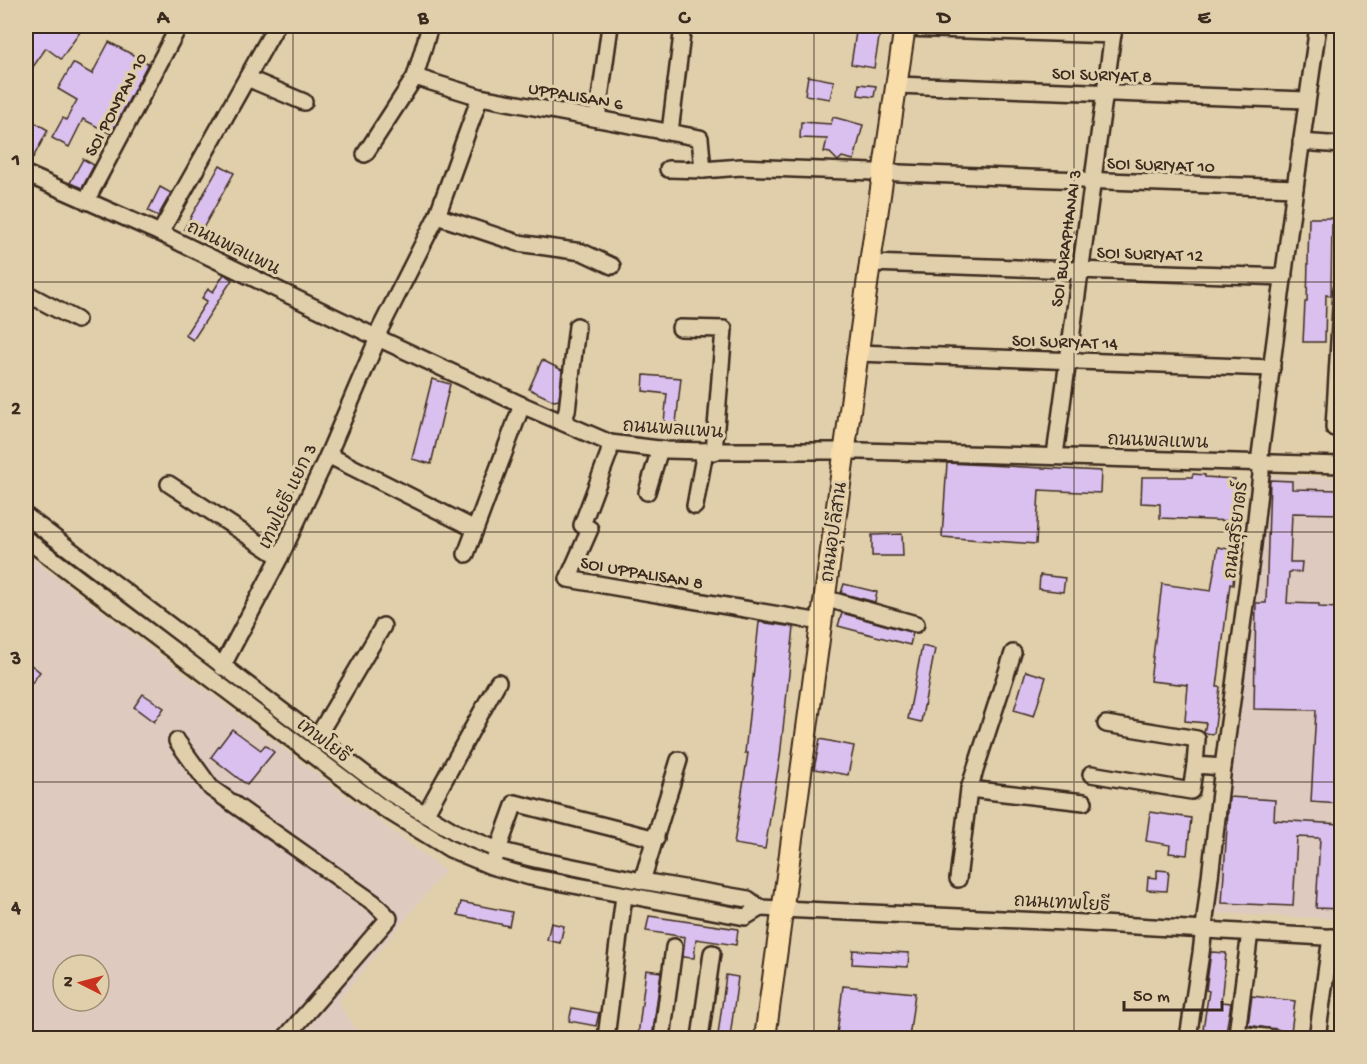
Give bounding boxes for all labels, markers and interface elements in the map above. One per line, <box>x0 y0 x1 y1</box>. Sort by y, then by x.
text: A <box>156 8 171 31</box>
text: B <box>417 8 429 31</box>
text: C <box>678 8 692 31</box>
text: D <box>935 8 951 31</box>
text: E <box>1198 8 1212 31</box>
street label: SOI PONPAN 10 <box>81 50 153 161</box>
street label: SOI SURIYAT 8 <box>1051 64 1153 89</box>
street label: UPPALISAN 6 <box>527 79 625 116</box>
text: 1 <box>11 150 20 173</box>
street label: SOI SURIYAT 10 <box>1107 154 1215 179</box>
street label: SOI BURAPHANAI 3 <box>1047 168 1088 308</box>
street label: ถนนพลแพน <box>183 218 283 281</box>
street label: SOI SURIYAT 12 <box>1096 243 1204 268</box>
street label: SOI SURIYAT 14 <box>1011 331 1119 356</box>
text: 2 <box>11 399 21 422</box>
street label: ถนนพลแพน <box>622 416 724 445</box>
street label: ถนนพลแพน <box>1107 430 1209 455</box>
street label: เทพโยธี แยก 3 <box>251 439 323 553</box>
street label: ถนนสุริยาตร์ <box>1216 479 1255 580</box>
street label: ถนนอุปลีสาน <box>814 480 854 584</box>
street label: SOI UPPALISAN 8 <box>578 553 705 596</box>
text: 3 <box>10 649 21 672</box>
street label: เทพโยธี <box>292 711 356 769</box>
street label: ถนนเทพโยธี <box>1013 886 1111 918</box>
text: 4 <box>10 898 21 921</box>
north arrow <box>51 953 111 1013</box>
scale bar <box>1124 974 1222 1012</box>
text: N <box>60 975 80 988</box>
text: 50 m <box>1133 987 1170 1008</box>

